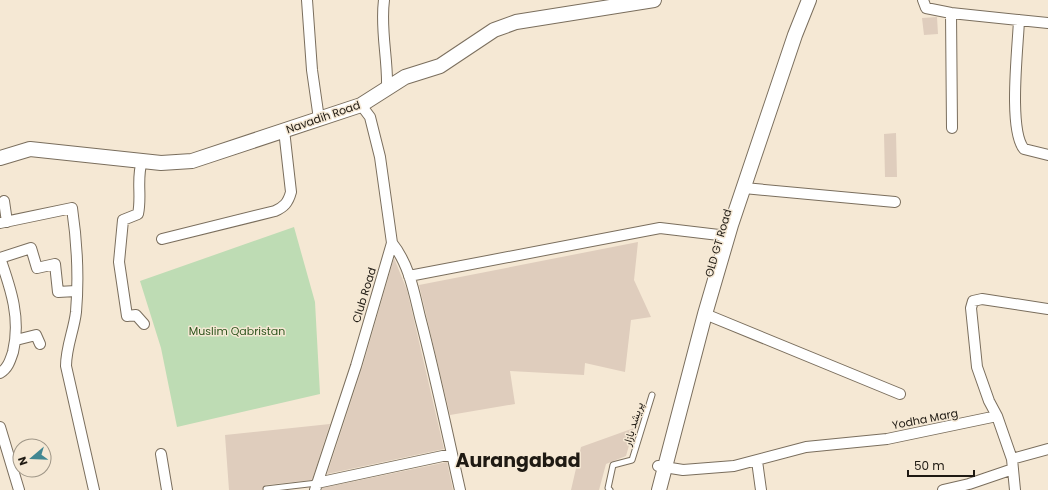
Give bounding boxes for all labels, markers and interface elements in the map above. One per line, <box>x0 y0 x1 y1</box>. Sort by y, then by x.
street label: Navadih Road <box>284 97 362 137</box>
street label: OLD GT Road <box>701 207 735 279</box>
street label: Club Road <box>348 265 380 325</box>
park label: Muslim Qabristan <box>189 323 285 339</box>
street label: پریشد بازار <box>618 400 647 449</box>
street label: Yodha Marg <box>891 405 959 433</box>
north arrow <box>12 438 52 478</box>
district label: Aurangabad <box>455 447 581 474</box>
scale bar <box>908 452 974 478</box>
text: N <box>14 455 31 468</box>
text: 50 m <box>914 457 945 474</box>

